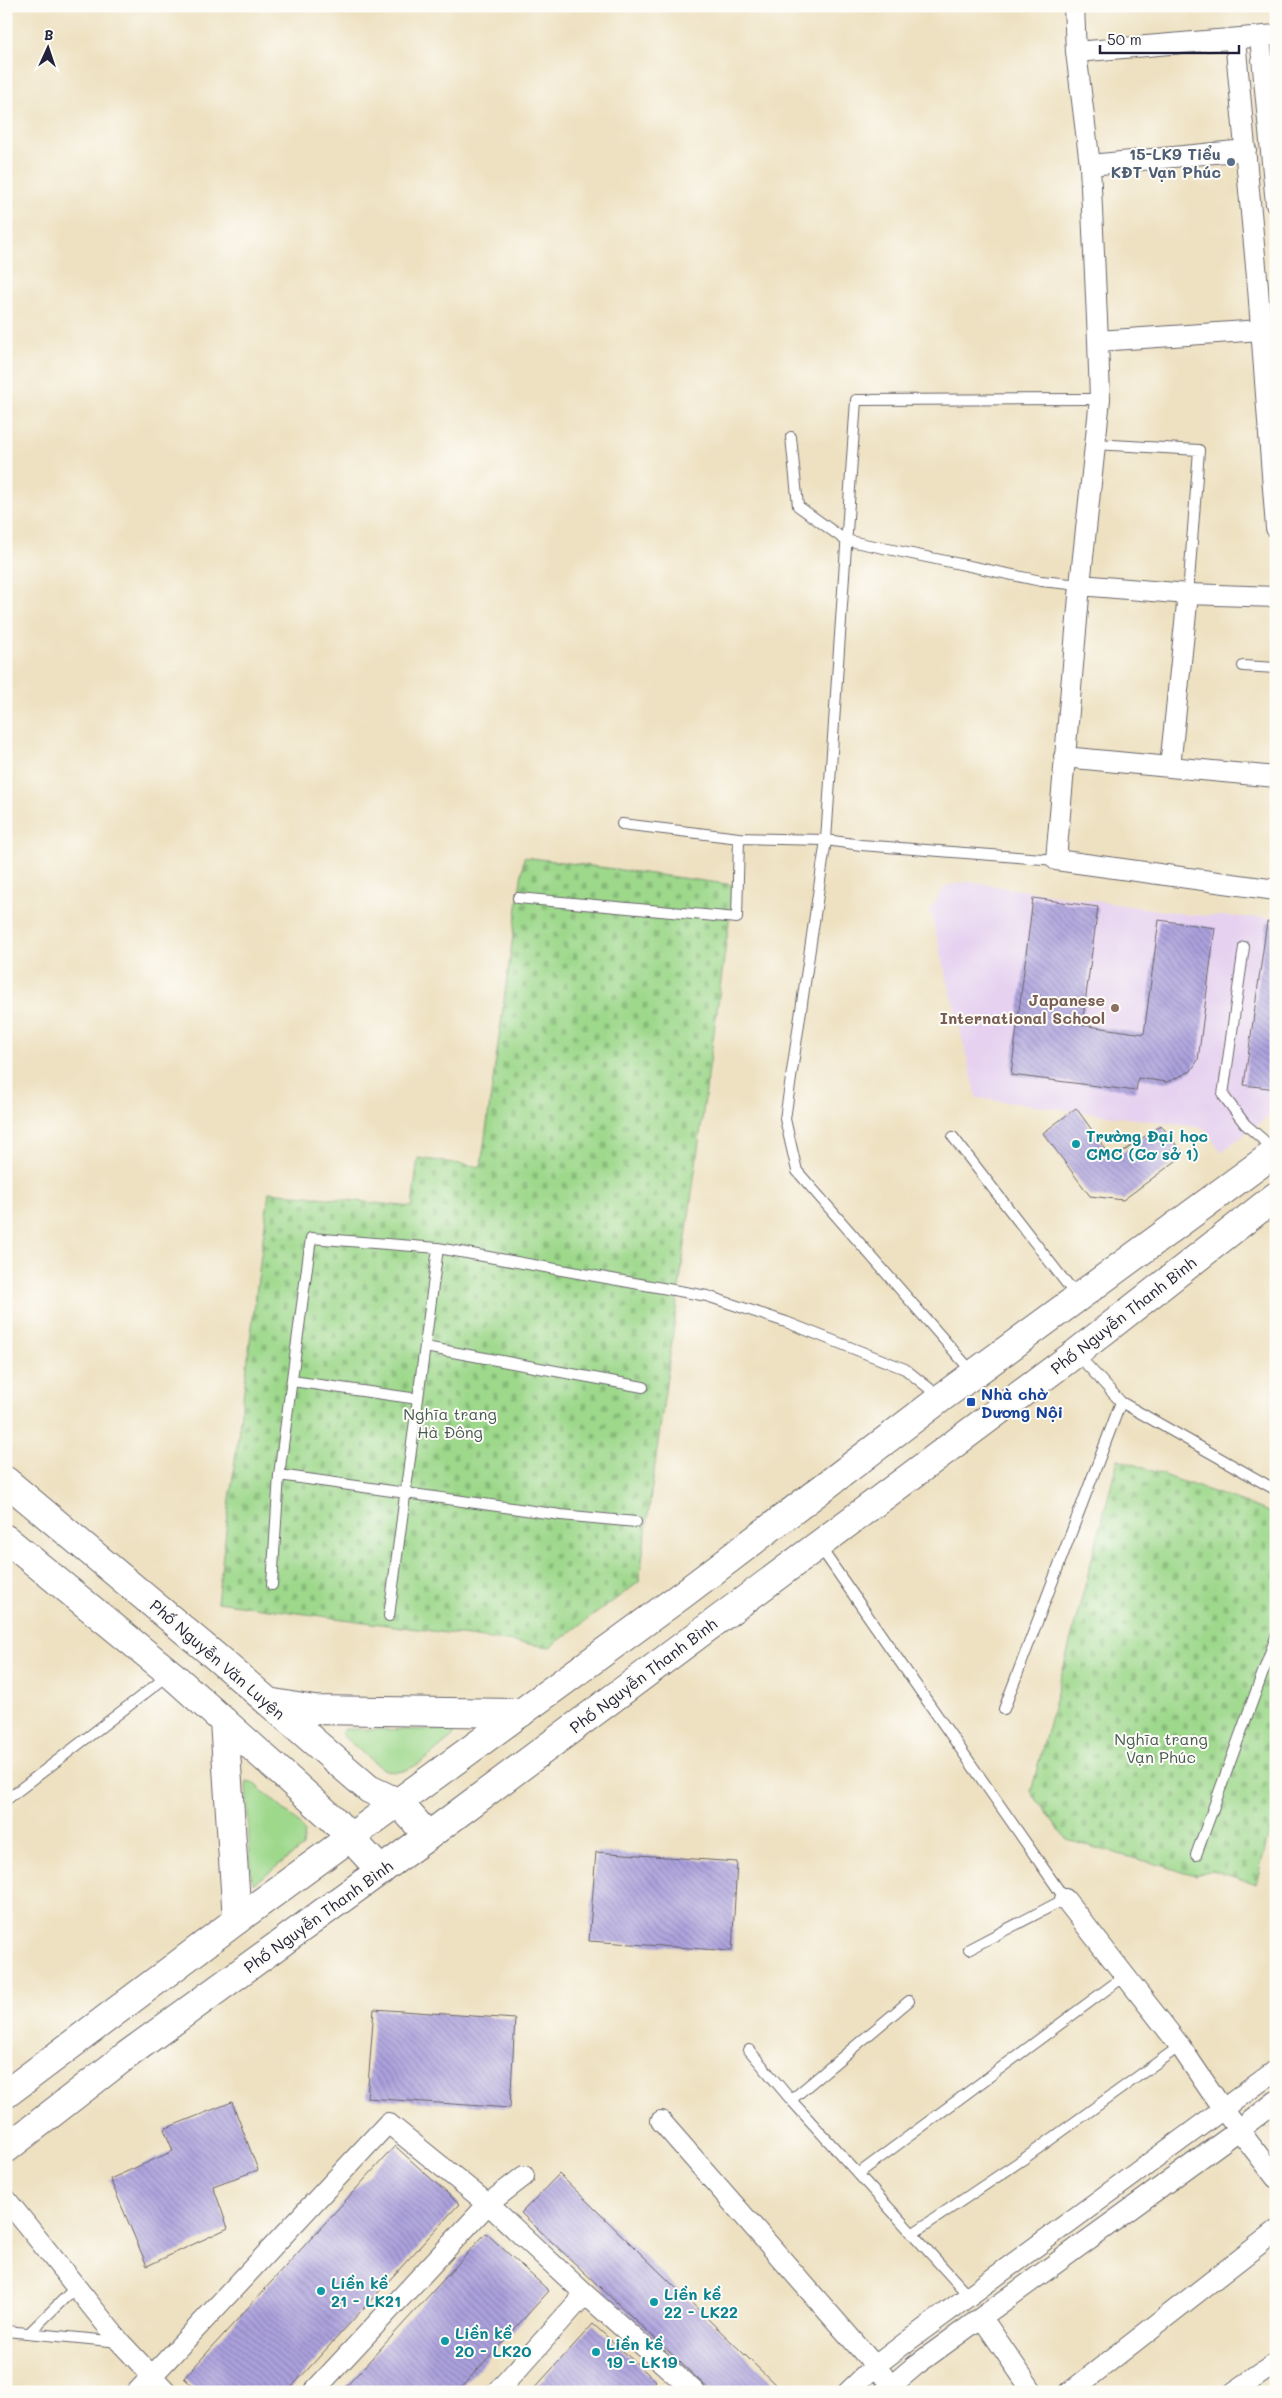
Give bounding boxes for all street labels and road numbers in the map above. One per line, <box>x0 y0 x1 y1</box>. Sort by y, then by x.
street label: Phố Nguyễn Thanh Bình <box>1046 1252 1200 1378</box>
street label: Phố Nguyễn Văn Luyện <box>146 1594 290 1724</box>
street label: Phố Nguyễn Thanh Bình <box>565 1613 721 1737</box>
street label: Phố Nguyễn Thanh Bình <box>239 1855 397 1977</box>

